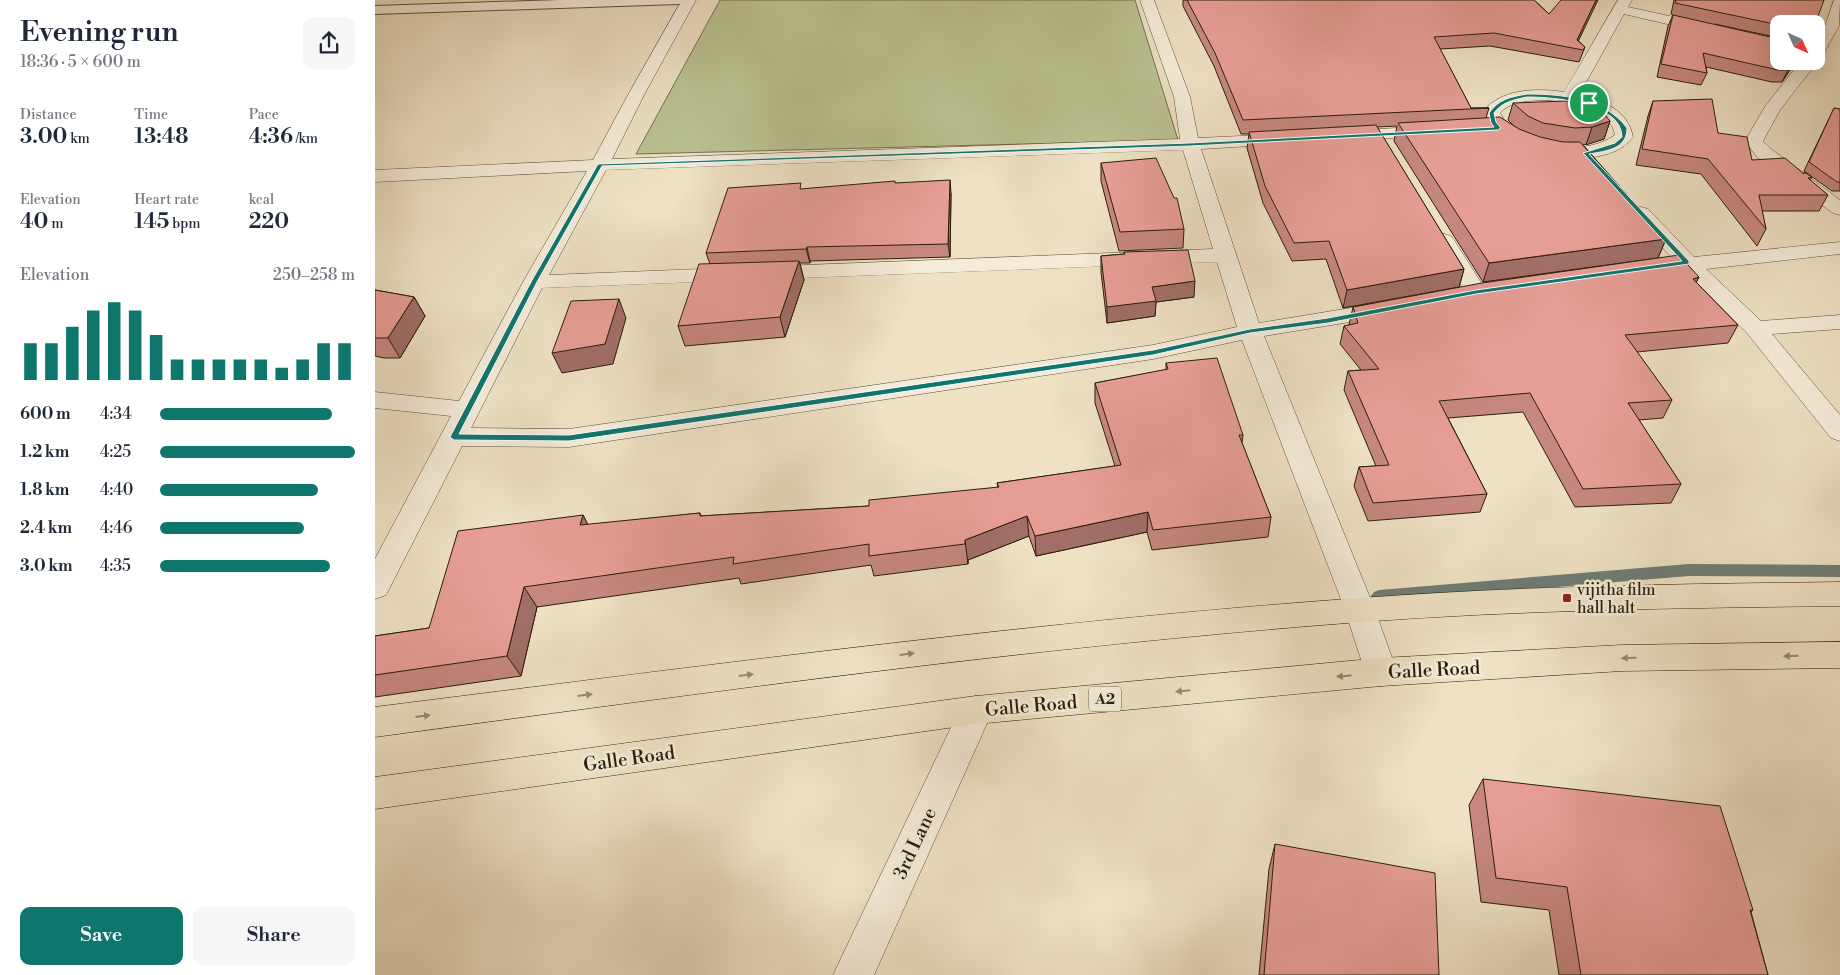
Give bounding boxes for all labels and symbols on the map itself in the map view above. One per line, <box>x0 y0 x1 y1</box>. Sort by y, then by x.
north arrow <box>1770 15 1825 70</box>
pin <box>1568 82 1610 124</box>
place label: vijitha film hall halt <box>1576 580 1656 618</box>
marker: vijitha film hall halt <box>1561 592 1573 604</box>
one-way arrow <box>899 650 915 658</box>
one-way arrow <box>1783 652 1799 660</box>
one-way arrow <box>1621 654 1637 662</box>
street label: Galle Road <box>1387 656 1481 684</box>
one-way arrow <box>738 670 754 678</box>
one-way arrow <box>1336 672 1352 680</box>
road number: A2 <box>1089 686 1121 712</box>
one-way arrow <box>1174 688 1190 696</box>
street label: Galle Road <box>984 690 1078 722</box>
one-way arrow <box>577 691 593 699</box>
one-way arrow <box>416 712 432 720</box>
street label: Galle Road <box>582 741 677 777</box>
street label: 3rd Lane <box>888 804 942 883</box>

